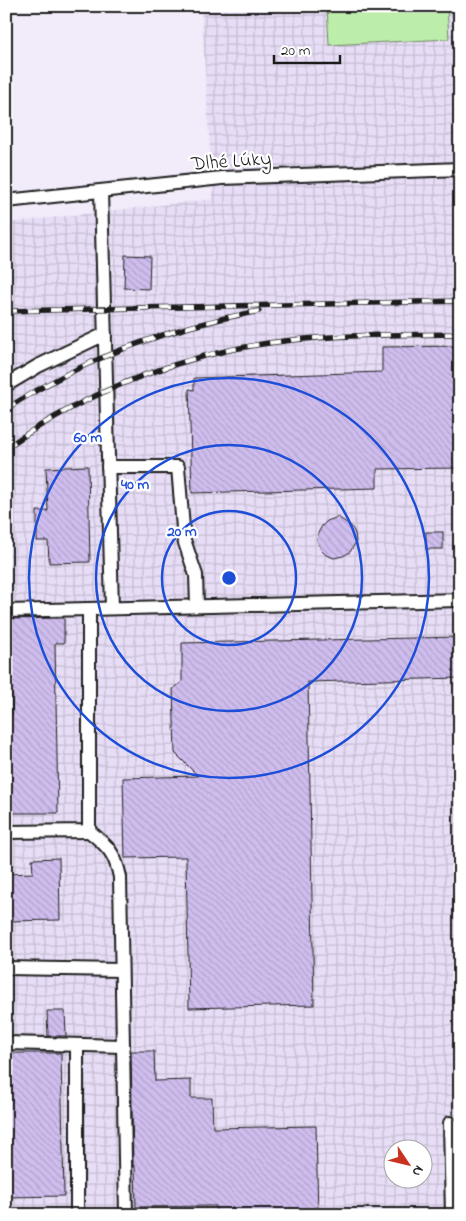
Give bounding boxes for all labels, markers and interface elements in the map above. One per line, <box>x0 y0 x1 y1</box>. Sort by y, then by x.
scale bar <box>274 32 340 64</box>
text: 20 m <box>281 40 311 62</box>
street label: Dlhé Lúky <box>189 145 272 180</box>
text: 60 m <box>73 427 103 449</box>
text: 40 m <box>120 474 149 496</box>
text: 20 m <box>166 521 197 543</box>
centre of rings <box>220 569 238 587</box>
north arrow <box>384 1138 434 1188</box>
text: N <box>406 1161 429 1180</box>

